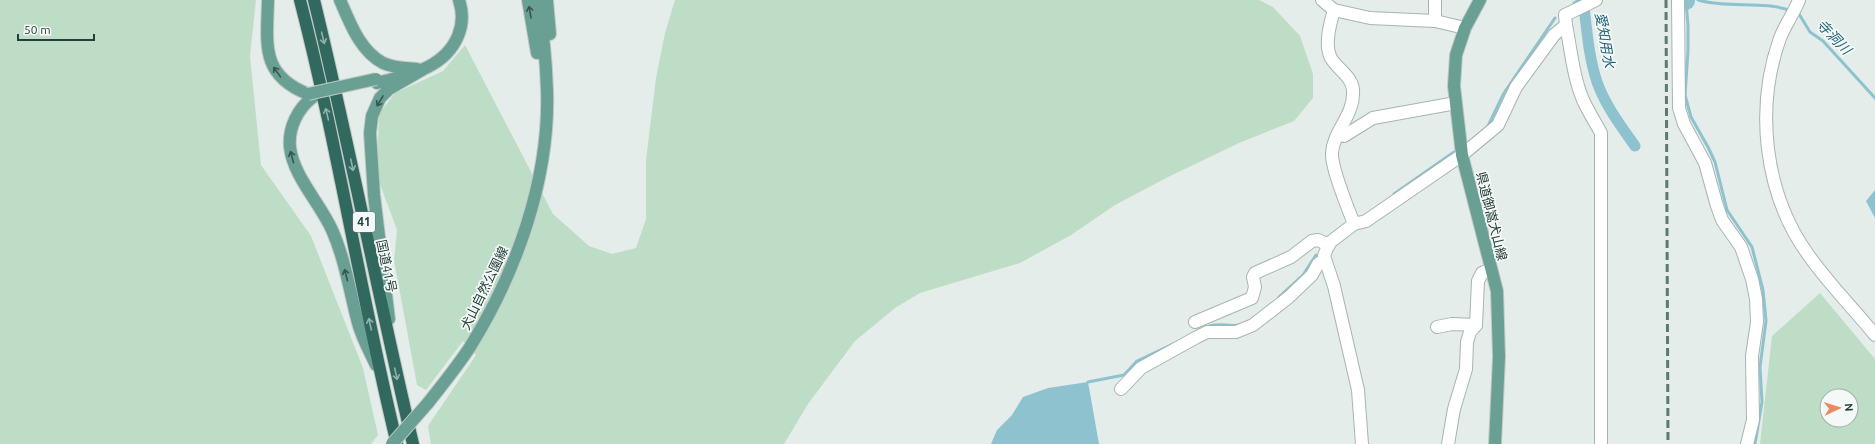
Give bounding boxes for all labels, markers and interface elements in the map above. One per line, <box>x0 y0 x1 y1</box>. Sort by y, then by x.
one-way arrow <box>526 6 534 19</box>
water label: 愛知用水 <box>1592 11 1618 71</box>
scale bar <box>18 16 94 42</box>
water label: 寺洞川 <box>1814 16 1856 59</box>
text: 50 m <box>24 23 51 36</box>
one-way arrow <box>320 31 327 44</box>
one-way arrow <box>273 66 281 77</box>
one-way arrow <box>375 95 383 107</box>
one-way arrow <box>322 108 330 121</box>
one-way arrow <box>288 151 296 164</box>
one-way arrow <box>348 158 356 171</box>
street label: 県道御嵩犬山線 <box>1474 170 1510 262</box>
road number: 41 <box>353 212 375 232</box>
street label: 国道41号 <box>375 238 399 294</box>
street label: 犬山自然公園線 <box>458 244 510 332</box>
one-way arrow <box>342 268 349 281</box>
one-way arrow <box>365 318 373 331</box>
one-way arrow <box>393 367 400 380</box>
north arrow <box>1819 388 1859 428</box>
text: N <box>1843 403 1855 412</box>

